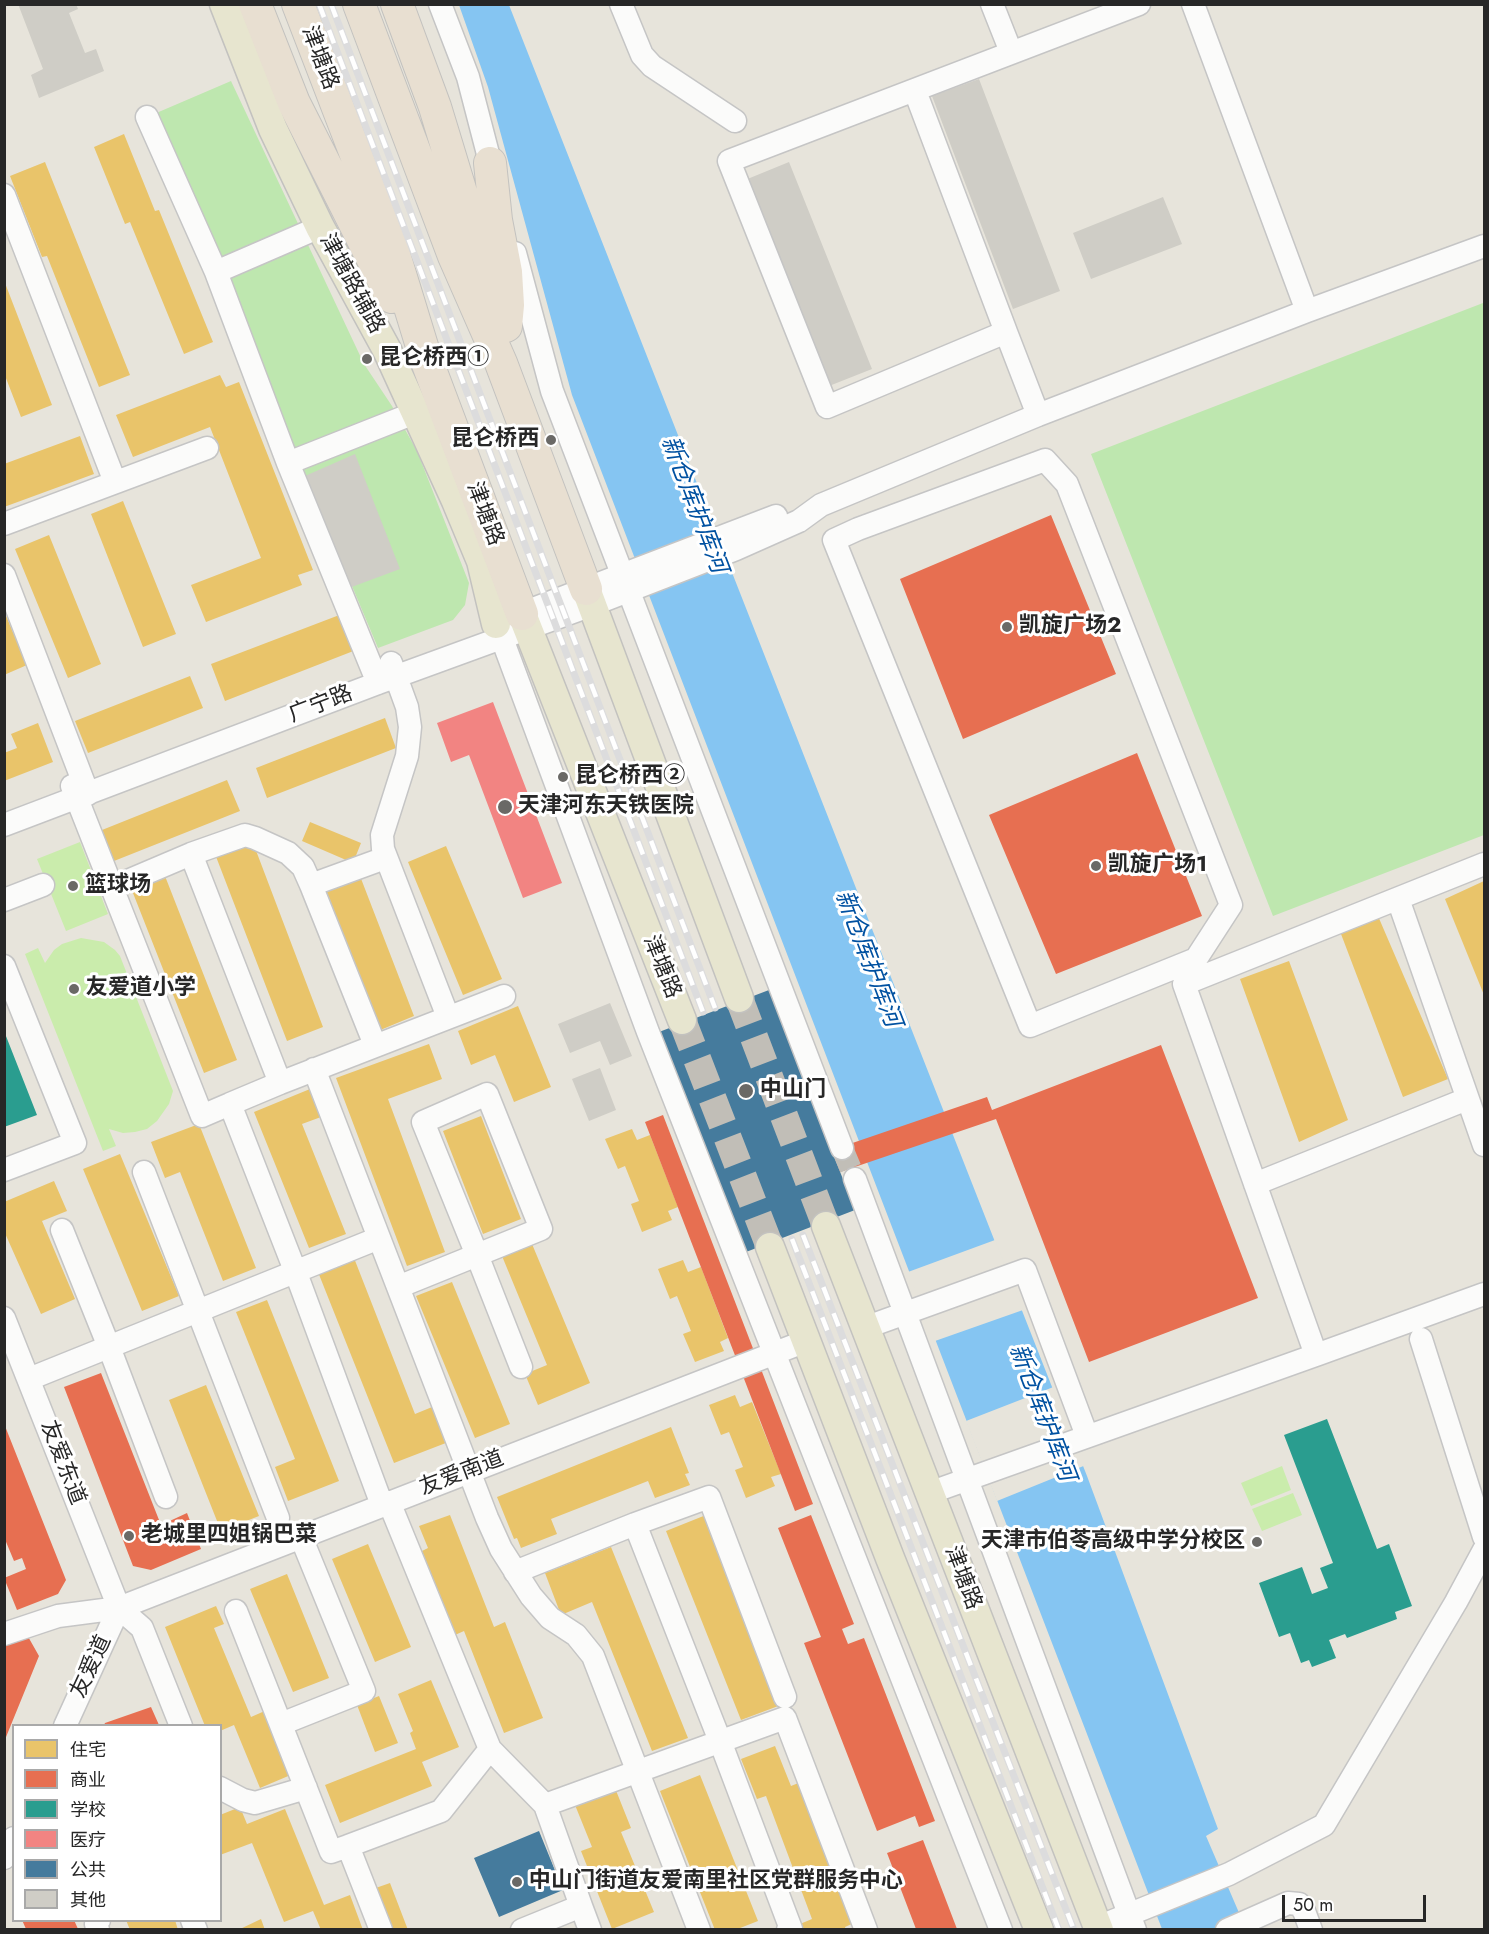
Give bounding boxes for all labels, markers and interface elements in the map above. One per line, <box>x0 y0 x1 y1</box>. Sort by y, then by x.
street label: 津塘路 <box>295 22 343 94</box>
street label: 津塘路辅路 <box>313 229 389 339</box>
place label: 昆仑桥西① <box>379 346 489 372</box>
marker: 昆仑桥西① <box>360 352 374 366</box>
place label: 昆仑桥西 <box>451 427 539 453</box>
marker: 昆仑桥西 <box>544 433 558 447</box>
water label: 新仓库护库河 <box>654 433 732 577</box>
street label: 津塘路 <box>460 478 508 550</box>
place label: 凯旋广场2 <box>1019 614 1121 640</box>
marker: 凯旋广场2 <box>1000 620 1014 634</box>
street label: 广宁路 <box>285 681 357 729</box>
place label: 昆仑桥西② <box>575 764 685 790</box>
marker: 昆仑桥西② <box>556 770 570 784</box>
place label: 天津河东天铁医院 <box>518 794 694 820</box>
marker: 天津河东天铁医院 <box>496 798 514 816</box>
place label: 凯旋广场1 <box>1108 853 1207 879</box>
marker: 凯旋广场1 <box>1089 859 1103 873</box>
place label: 篮球场 <box>85 873 151 899</box>
marker: 篮球场 <box>66 879 80 893</box>
water label: 新仓库护库河 <box>828 887 906 1031</box>
street label: 津塘路 <box>636 931 686 1003</box>
place label: 友爱道小学 <box>86 976 196 1002</box>
marker: 友爱道小学 <box>67 982 81 996</box>
place label: 中山门 <box>760 1078 826 1104</box>
marker: 中山门 <box>737 1082 755 1100</box>
water label: 新仓库护库河 <box>1002 1341 1080 1485</box>
street label: 友爱东道 <box>34 1417 90 1509</box>
street label: 友爱南道 <box>416 1446 508 1502</box>
place label: 老城里四姐锅巴菜 <box>141 1523 317 1549</box>
marker: 老城里四姐锅巴菜 <box>122 1529 136 1543</box>
place label: 天津市伯苓高级中学分校区 <box>981 1529 1245 1555</box>
marker: 天津市伯苓高级中学分校区 <box>1250 1535 1264 1549</box>
street label: 津塘路 <box>938 1542 986 1614</box>
street label: 友爱道 <box>66 1632 118 1702</box>
legend <box>12 1724 222 1922</box>
text: 住宅 <box>70 1737 106 1763</box>
text: 商业 <box>70 1767 106 1793</box>
text: 学校 <box>70 1797 106 1823</box>
text: 医疗 <box>70 1827 106 1853</box>
text: 公共 <box>70 1857 106 1883</box>
place label: 中山门街道友爱南里社区党群服务中心 <box>529 1869 903 1895</box>
marker: 中山门街道友爱南里社区党群服务中心 <box>510 1875 524 1889</box>
scale bar <box>1285 1883 1429 1921</box>
text: 其他 <box>70 1887 106 1913</box>
text: 50 m <box>1293 1892 1333 1918</box>

